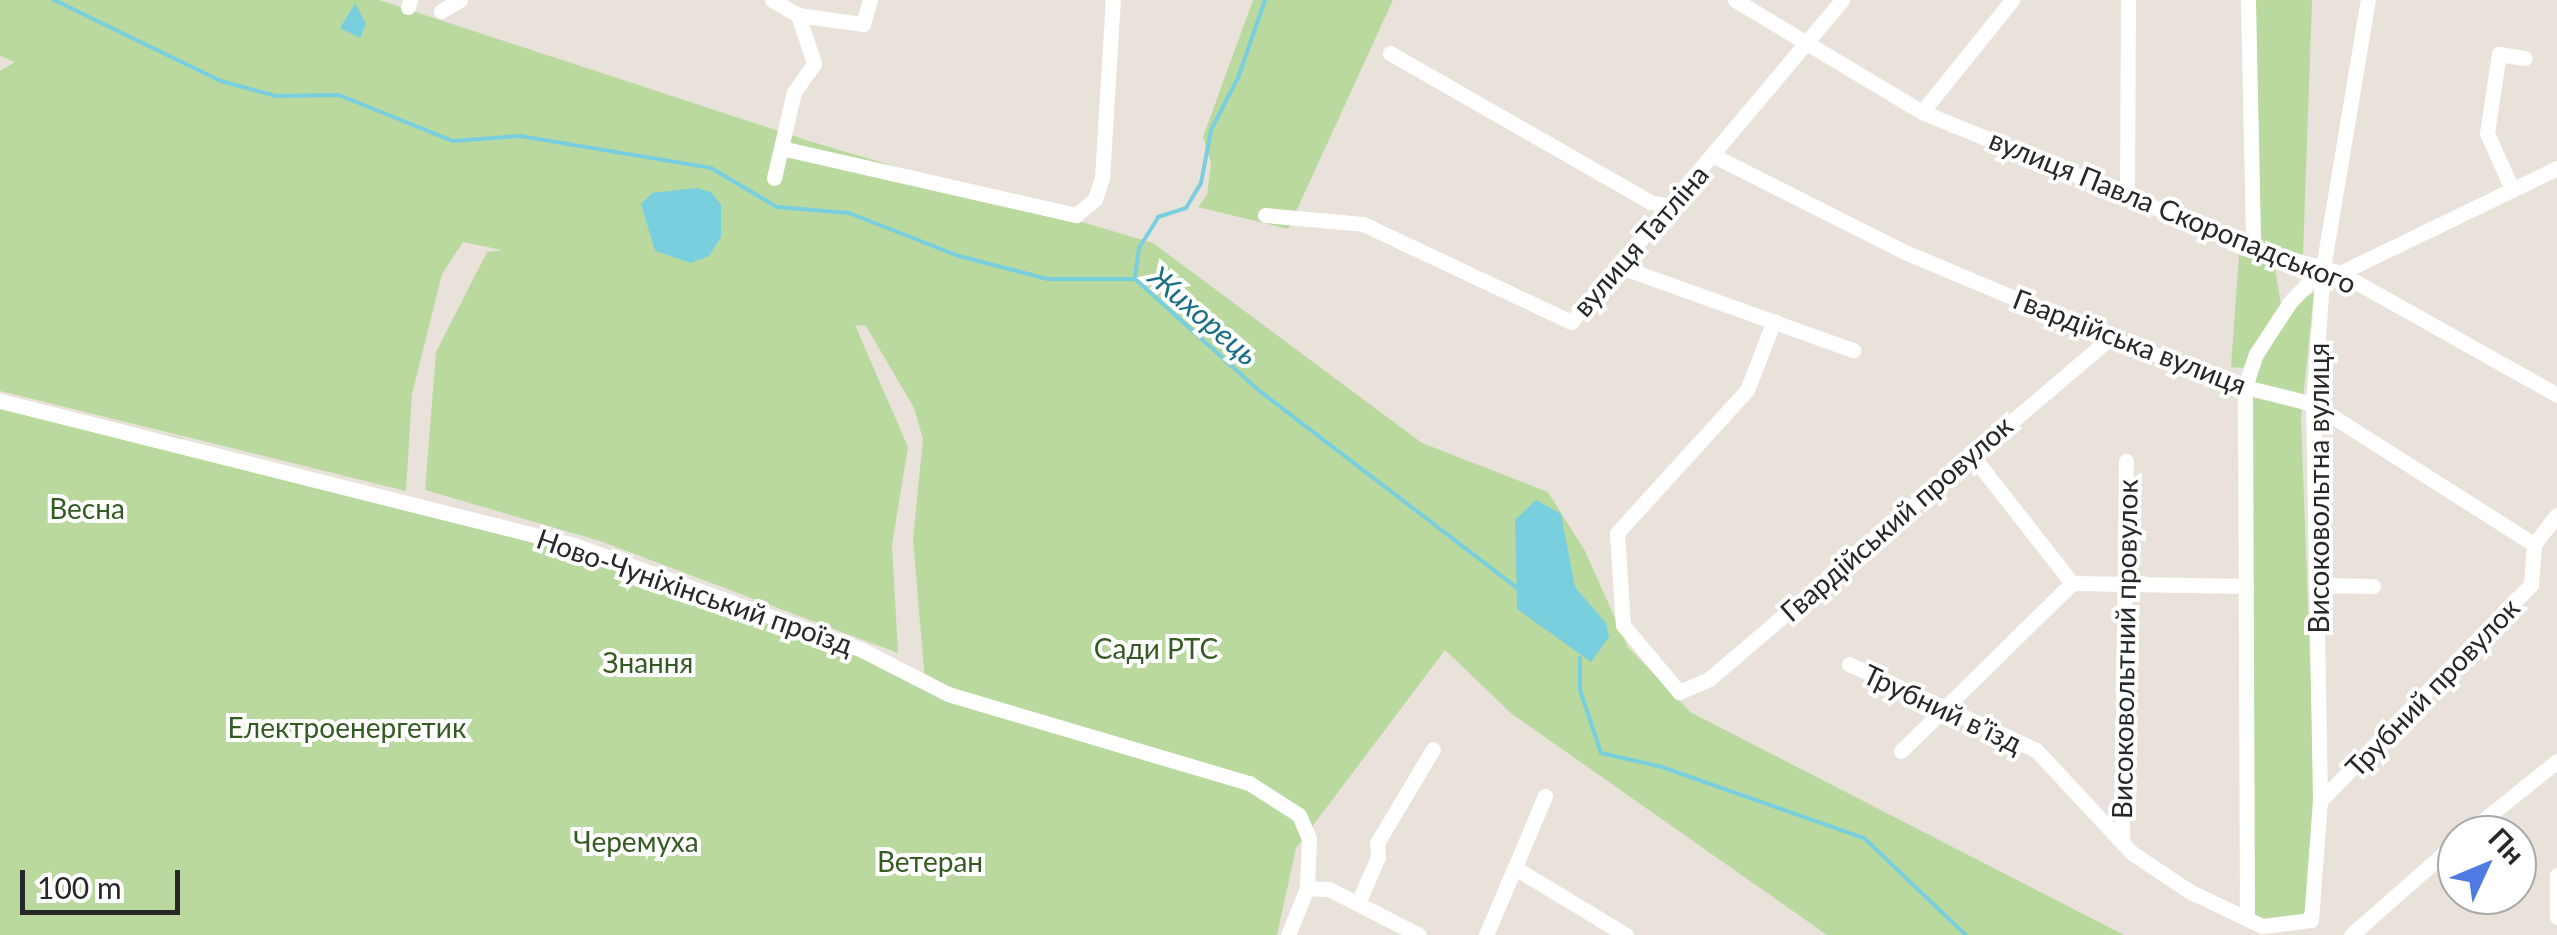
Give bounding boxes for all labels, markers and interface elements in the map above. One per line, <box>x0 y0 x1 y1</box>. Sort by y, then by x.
street label: вулиця Павла Скоропадського <box>1985 122 2361 300</box>
street label: вулиця Татліна <box>1565 157 1715 323</box>
water label: Жихорець <box>1142 258 1266 372</box>
street label: Гвардійська вулиця <box>2009 281 2251 401</box>
street label: Високовольтна вулиця <box>2301 343 2335 633</box>
street label: Гвардійський провулок <box>1773 408 2019 628</box>
street label: Високовольтний провулок <box>2104 479 2144 819</box>
park label: Весна <box>49 491 125 525</box>
street label: Ново-Чуніхінський проїзд <box>532 521 858 661</box>
street label: Трубний провулок <box>2338 591 2526 783</box>
park label: Сади РТС <box>1094 631 1218 665</box>
park label: Знання <box>603 645 693 679</box>
street label: Трубний в’їзд <box>1858 657 2028 759</box>
park label: Електроенергетик <box>228 710 466 744</box>
north arrow <box>2437 815 2537 915</box>
text: Пн <box>2482 821 2532 871</box>
park label: Черемуха <box>573 824 699 858</box>
park label: Ветеран <box>877 844 983 878</box>
scale bar <box>25 850 185 912</box>
text: 100 m <box>37 869 122 905</box>

